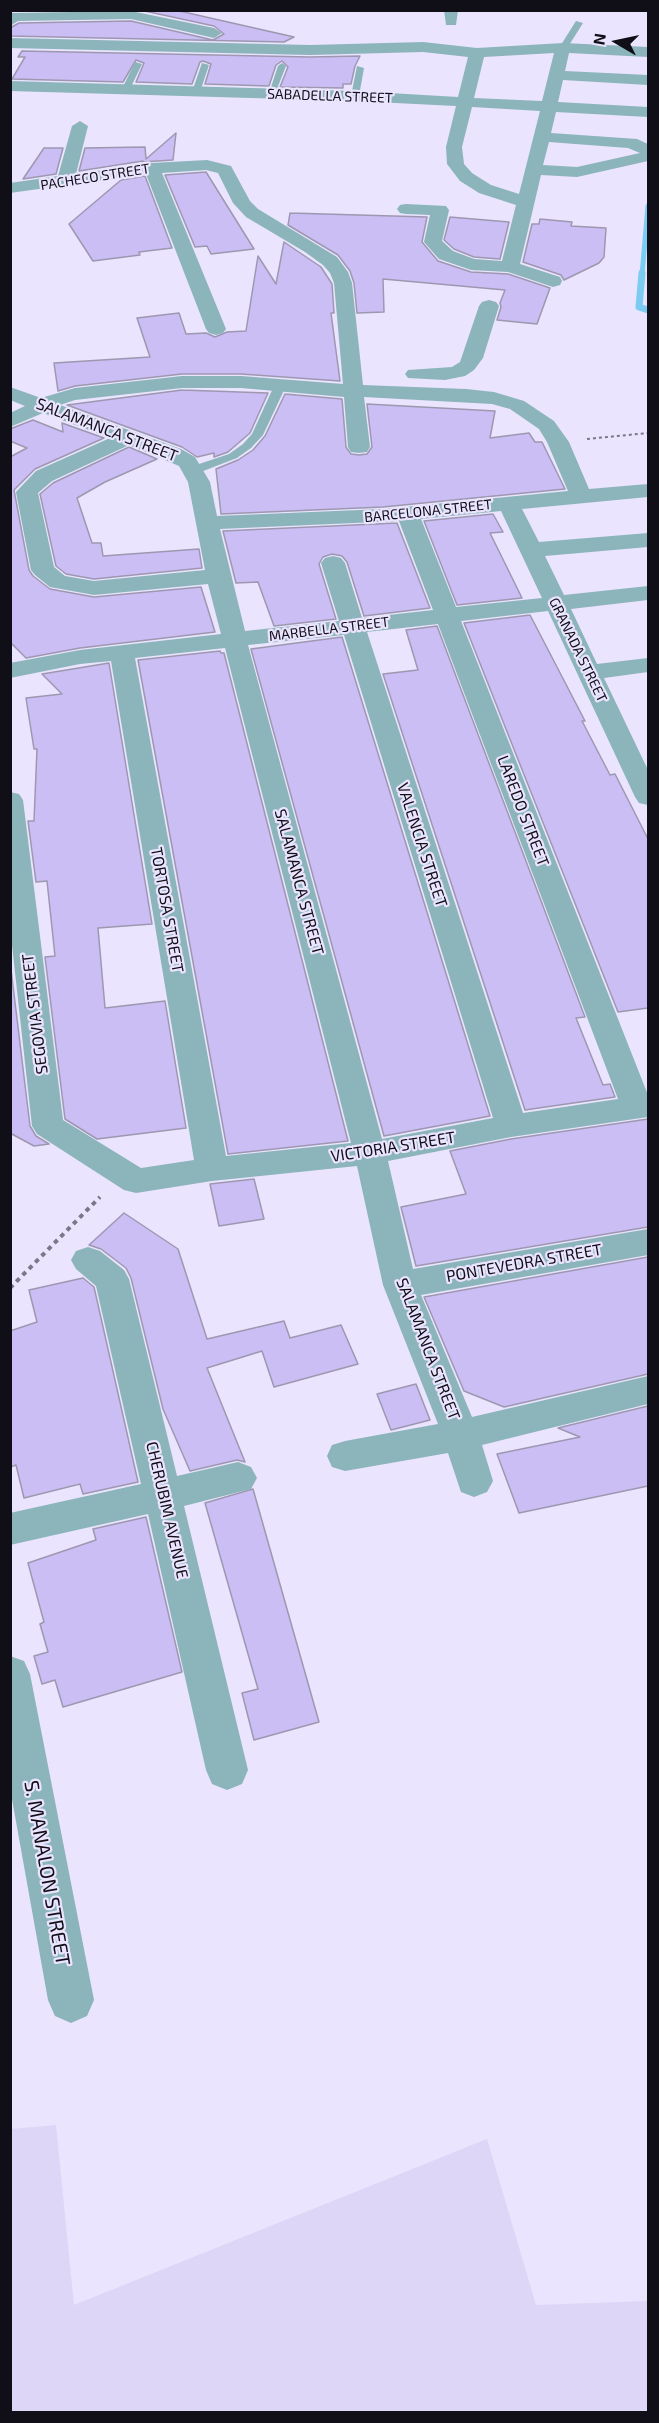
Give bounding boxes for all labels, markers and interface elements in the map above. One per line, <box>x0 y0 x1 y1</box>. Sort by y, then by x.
north arrow <box>587 12 647 72</box>
text: N <box>588 32 609 46</box>
street label: SABADELLA STREET <box>267 85 393 107</box>
street label: PACHECO STREET <box>39 160 151 194</box>
street label: SALAMANCA STREET <box>33 394 181 466</box>
street label: BARCELONA STREET <box>363 496 493 526</box>
street label: GRANADA STREET <box>545 595 611 705</box>
street label: MARBELLA STREET <box>268 613 390 645</box>
street label: LAREDO STREET <box>493 753 553 869</box>
street label: VALENCIA STREET <box>393 780 451 910</box>
street label: SALAMANCA STREET <box>270 807 328 957</box>
street label: TORTOSA STREET <box>147 846 187 974</box>
street label: SEGOVIA STREET <box>18 953 52 1075</box>
street label: VICTORIA STREET <box>329 1128 457 1166</box>
street label: PONTEVEDRA STREET <box>445 1240 603 1286</box>
street label: SALAMANCA STREET <box>392 1275 464 1423</box>
street label: CHERUBIM AVENUE <box>142 1440 192 1580</box>
street label: S. MANALON STREET <box>19 1778 75 1968</box>

